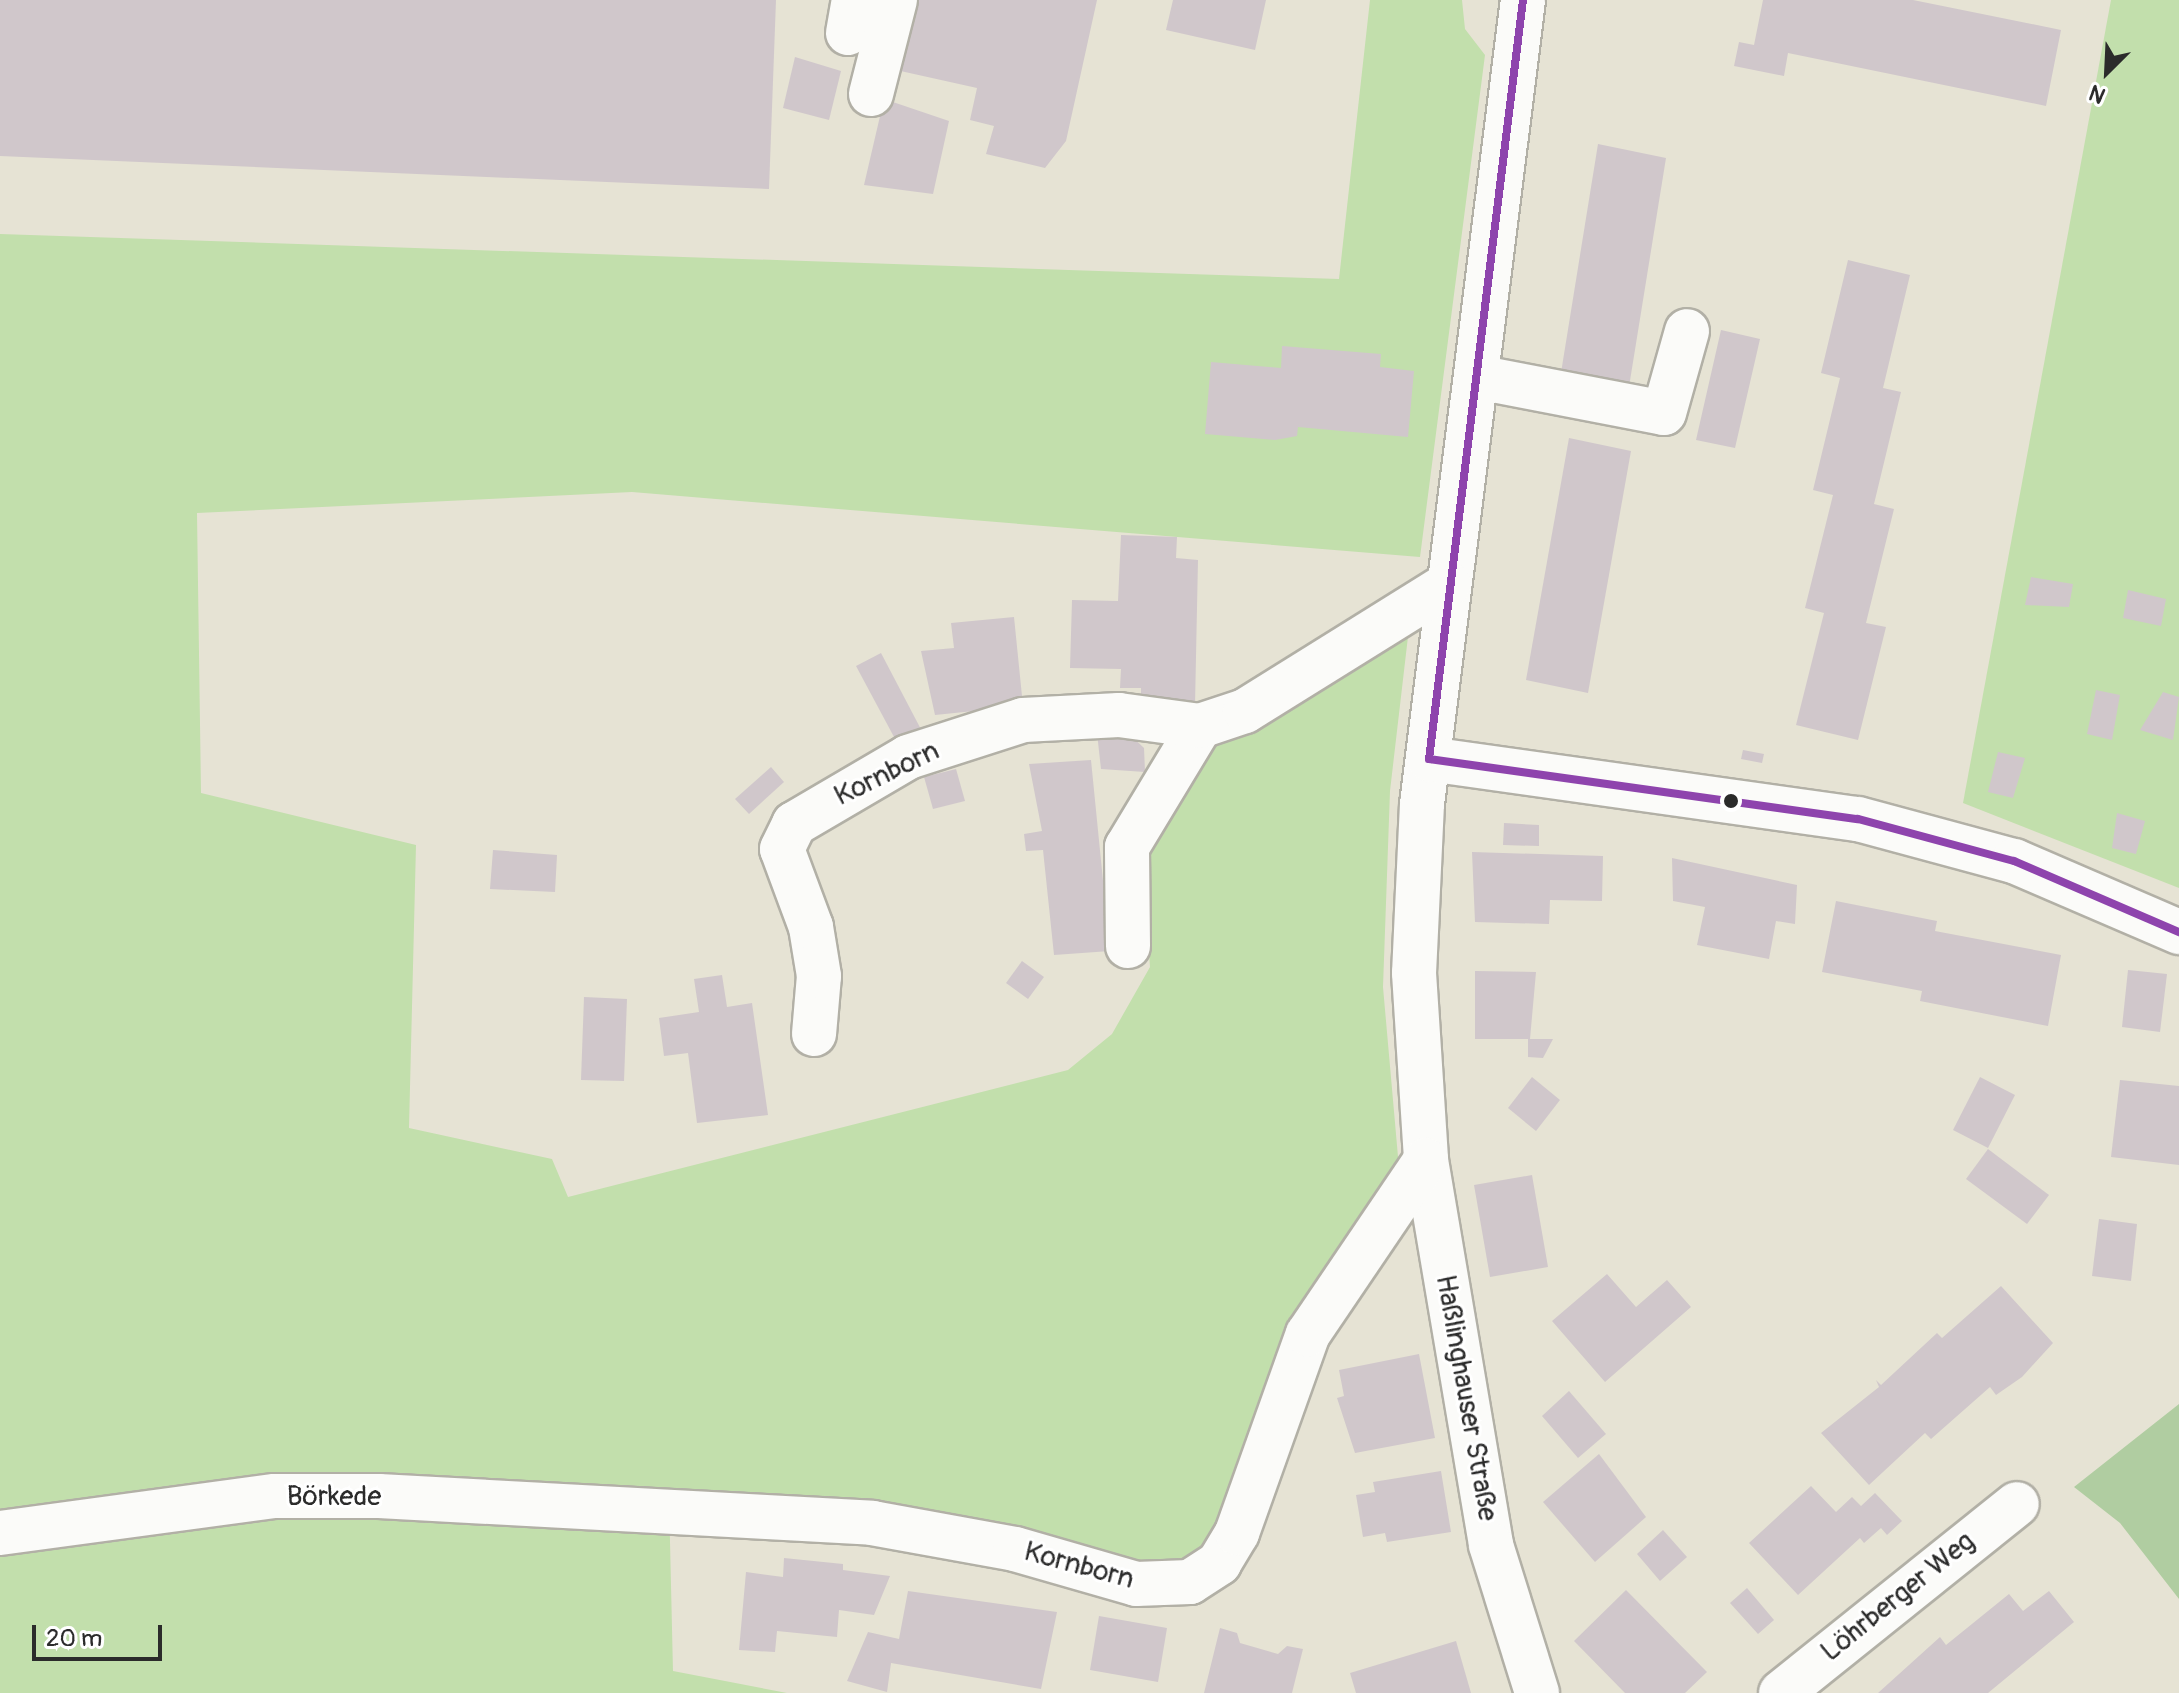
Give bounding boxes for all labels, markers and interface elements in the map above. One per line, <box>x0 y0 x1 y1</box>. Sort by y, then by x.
north arrow <box>2067 32 2147 112</box>
text: N <box>2085 78 2110 110</box>
street label: Kornborn <box>829 734 945 814</box>
unlabelled marker <box>1723 793 1739 809</box>
street label: Haßlinghauser Straße <box>1428 1272 1504 1524</box>
street label: Börkede <box>287 1480 381 1514</box>
street label: Löhrberger Weg <box>1815 1525 1981 1669</box>
street label: Kornborn <box>1020 1535 1138 1597</box>
scale bar <box>36 1609 166 1659</box>
text: 20 m <box>46 1624 102 1653</box>

